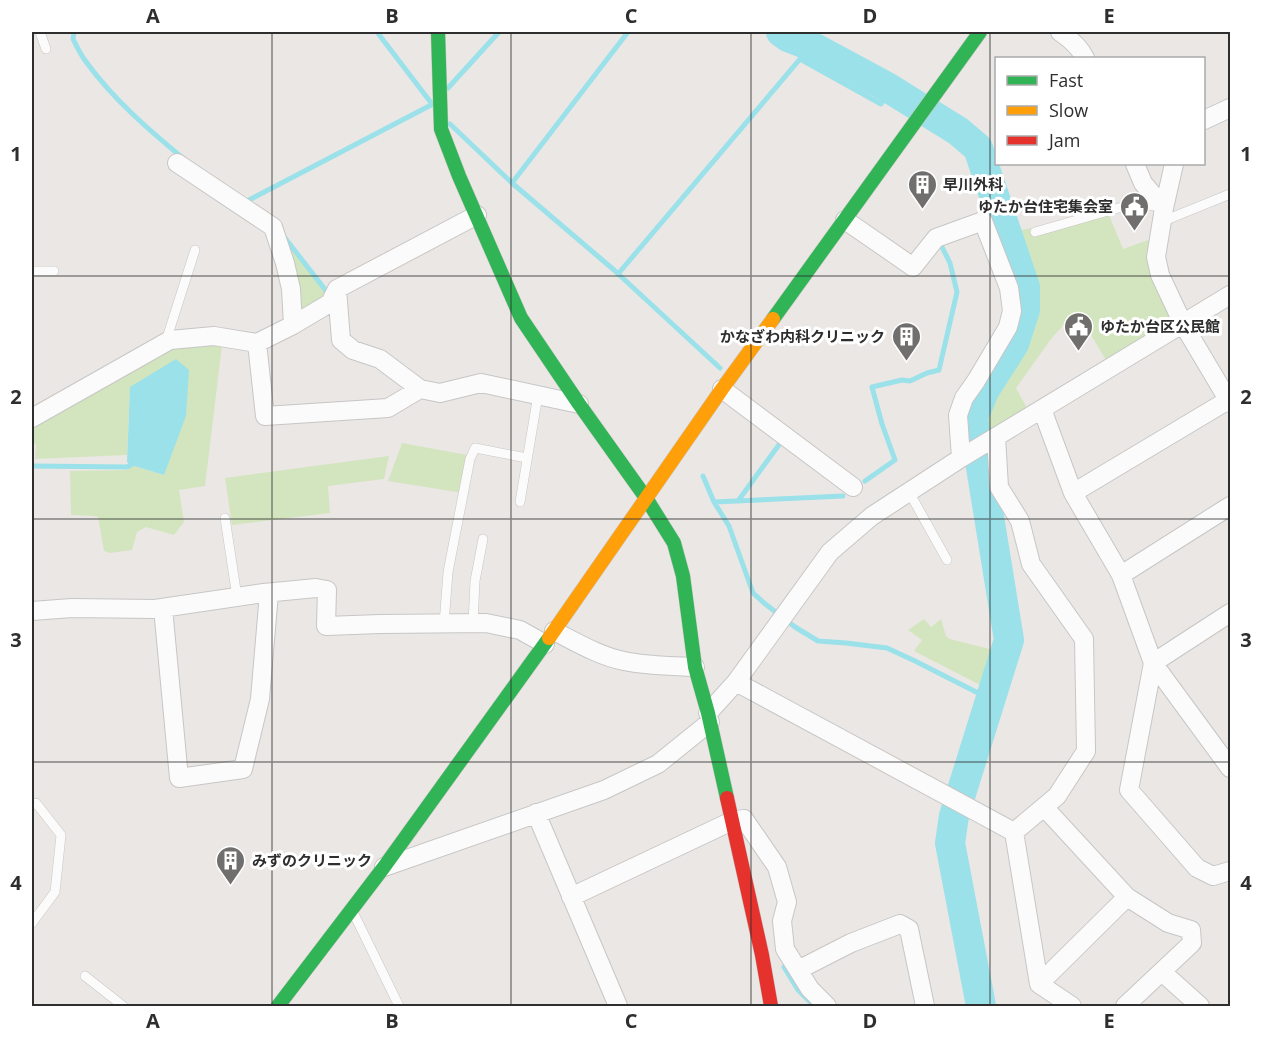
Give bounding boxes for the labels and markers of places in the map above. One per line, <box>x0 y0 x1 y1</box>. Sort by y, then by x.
building icon: 早川外科 <box>906 168 938 210</box>
place label: 早川外科 <box>943 174 1003 194</box>
public building icon: ゆたか台住宅集会室 <box>1118 190 1150 232</box>
place label: ゆたか台住宅集会室 <box>978 196 1113 216</box>
public building icon: ゆたか台区公民館 <box>1063 310 1095 352</box>
place label: ゆたか台区公民館 <box>1100 316 1220 336</box>
building icon: かなざわ内科クリニック <box>890 320 922 362</box>
place label: かなざわ内科クリニック <box>720 326 885 346</box>
building icon: みずのクリニック <box>215 844 247 886</box>
place label: みずのクリニック <box>252 850 372 870</box>

